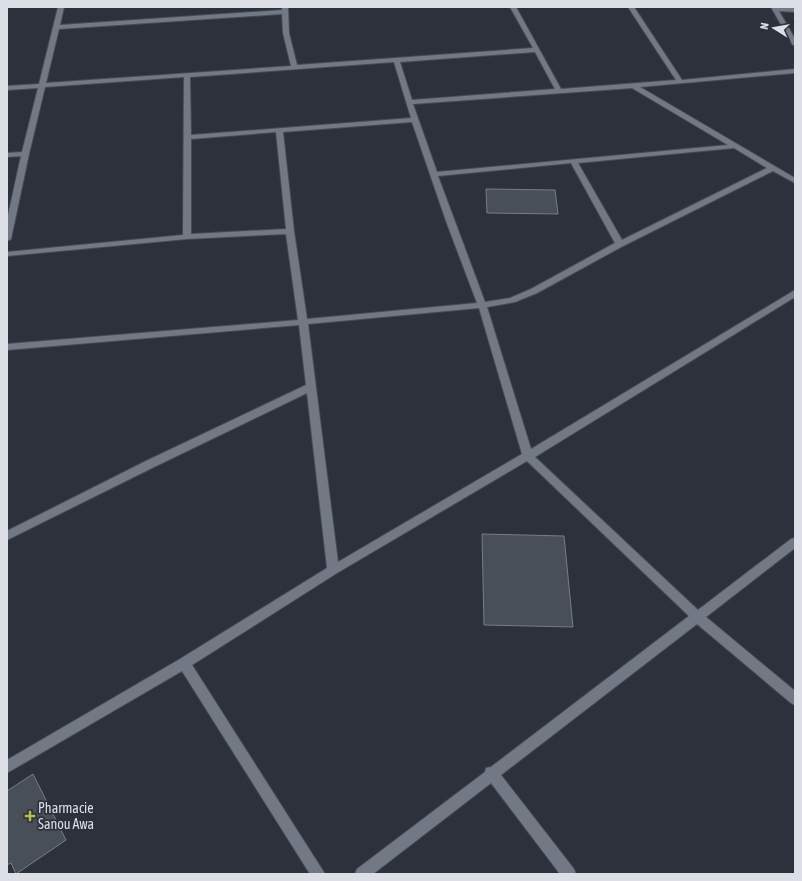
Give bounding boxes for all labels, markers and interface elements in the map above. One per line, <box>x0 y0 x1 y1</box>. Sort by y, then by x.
north arrow <box>754 8 794 48</box>
text: N <box>758 22 771 30</box>
place label: Pharmacie Sanou Awa <box>38 800 94 832</box>
marker: Pharmacie Sanou Awa <box>25 811 35 821</box>

